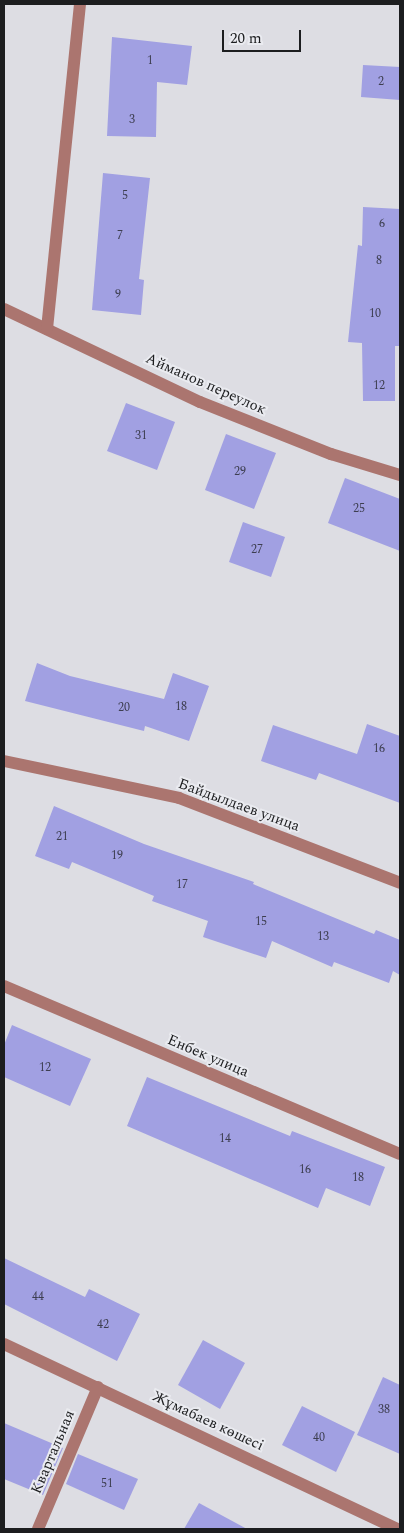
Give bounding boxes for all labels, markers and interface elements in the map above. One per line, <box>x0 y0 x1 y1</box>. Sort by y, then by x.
scale bar <box>224 20 303 52</box>
text: 20 m <box>230 27 262 50</box>
house number: 1 <box>147 54 153 68</box>
house number: 2 <box>378 75 384 89</box>
house number: 3 <box>129 113 135 127</box>
house number: 5 <box>122 189 128 203</box>
house number: 6 <box>379 217 385 231</box>
house number: 7 <box>117 229 123 243</box>
house number: 8 <box>376 254 382 268</box>
house number: 9 <box>115 288 121 302</box>
house number: 10 <box>369 307 381 321</box>
street label: Айманов переулок <box>143 349 269 419</box>
house number: 12 <box>373 379 385 393</box>
house number: 31 <box>135 429 147 443</box>
house number: 29 <box>234 465 246 479</box>
house number: 25 <box>353 502 365 516</box>
house number: 27 <box>251 543 263 557</box>
house number: 18 <box>175 700 187 714</box>
house number: 20 <box>118 701 130 715</box>
house number: 16 <box>373 742 385 756</box>
street label: Байдылдаев улица <box>176 775 302 835</box>
house number: 21 <box>56 830 68 844</box>
house number: 19 <box>111 849 123 863</box>
house number: 17 <box>176 878 188 892</box>
house number: 15 <box>255 915 267 929</box>
house number: 13 <box>317 930 329 944</box>
street label: Енбек улица <box>165 1031 251 1081</box>
house number: 12 <box>39 1061 51 1075</box>
house number: 14 <box>219 1132 231 1146</box>
house number: 16 <box>299 1163 311 1177</box>
house number: 18 <box>352 1171 364 1185</box>
house number: 44 <box>32 1290 44 1304</box>
house number: 42 <box>97 1318 109 1332</box>
street label: Жұмабаев көшесі <box>149 1387 267 1455</box>
house number: 38 <box>378 1403 390 1417</box>
street label: Квартальная <box>27 1407 79 1497</box>
house number: 40 <box>313 1431 325 1445</box>
house number: 51 <box>101 1477 113 1491</box>

